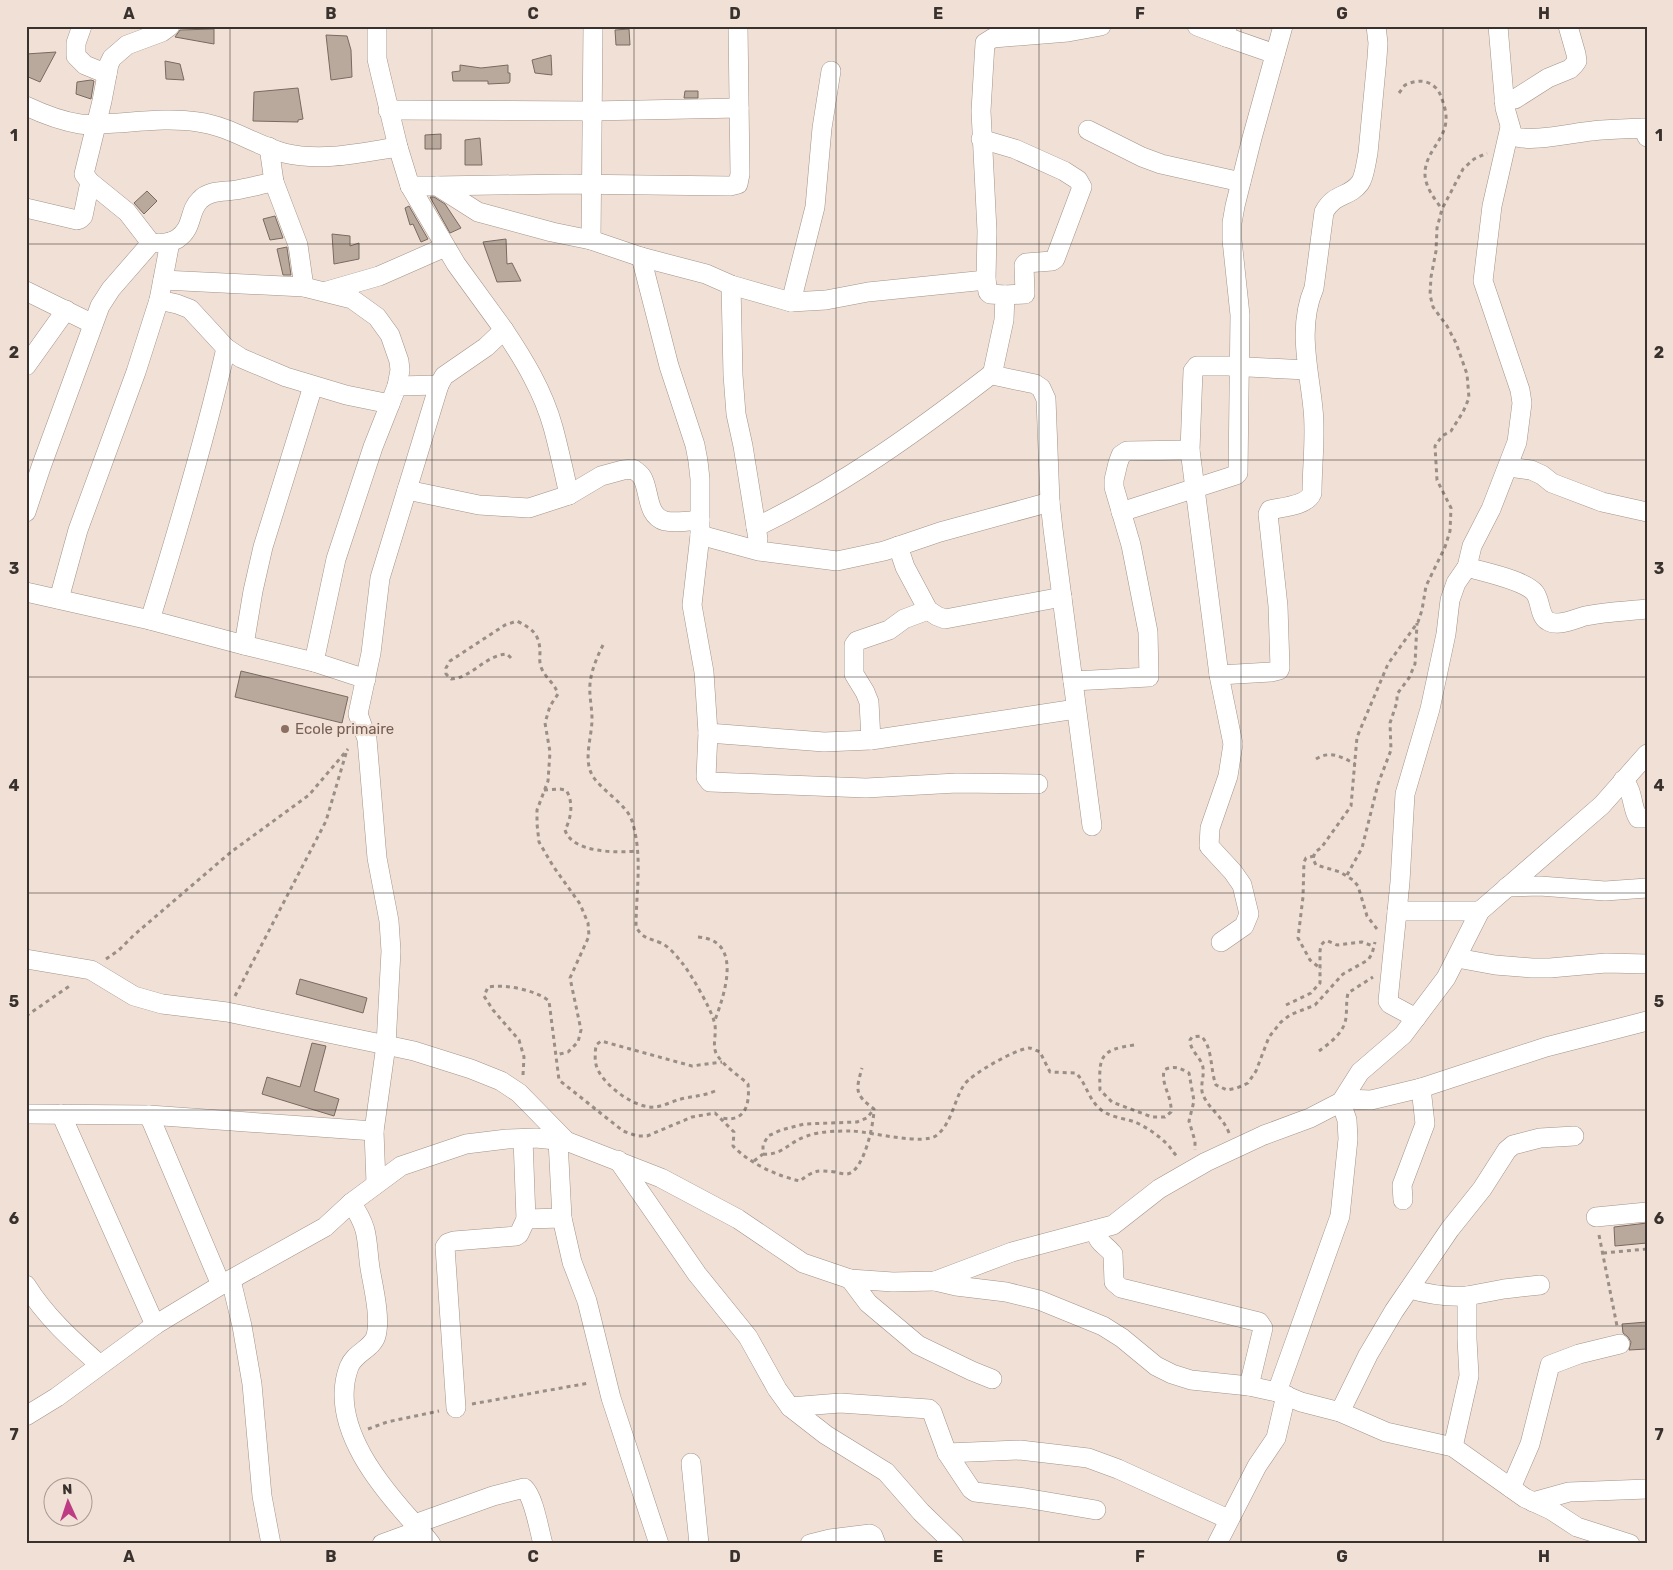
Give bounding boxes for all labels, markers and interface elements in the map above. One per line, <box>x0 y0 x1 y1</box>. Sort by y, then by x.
text: A <box>123 4 135 23</box>
text: B <box>325 4 337 23</box>
text: C <box>527 4 539 23</box>
text: D <box>729 4 741 23</box>
text: E <box>933 4 943 23</box>
text: F <box>1135 4 1145 23</box>
text: G <box>1336 4 1348 23</box>
text: H <box>1538 4 1550 23</box>
text: 1 <box>10 126 18 145</box>
text: 1 <box>1655 126 1663 145</box>
text: 2 <box>9 343 19 362</box>
text: 2 <box>1654 343 1664 362</box>
text: 3 <box>9 559 19 578</box>
text: 3 <box>1654 559 1664 578</box>
place label: Ecole primaire <box>295 720 394 738</box>
marker: Ecole primaire <box>279 723 291 735</box>
text: 4 <box>9 776 20 795</box>
text: 4 <box>1654 776 1665 795</box>
text: 5 <box>9 992 19 1011</box>
text: 5 <box>1654 992 1664 1011</box>
text: 6 <box>9 1209 19 1228</box>
text: 6 <box>1654 1209 1664 1228</box>
text: 7 <box>9 1425 19 1444</box>
text: 7 <box>1654 1425 1664 1444</box>
north arrow <box>42 1478 92 1528</box>
text: N <box>62 1481 73 1498</box>
text: A <box>123 1547 135 1566</box>
text: B <box>325 1547 337 1566</box>
text: C <box>527 1547 539 1566</box>
text: D <box>729 1547 741 1566</box>
text: E <box>933 1547 943 1566</box>
text: F <box>1135 1547 1145 1566</box>
text: G <box>1336 1547 1348 1566</box>
text: H <box>1538 1547 1550 1566</box>

